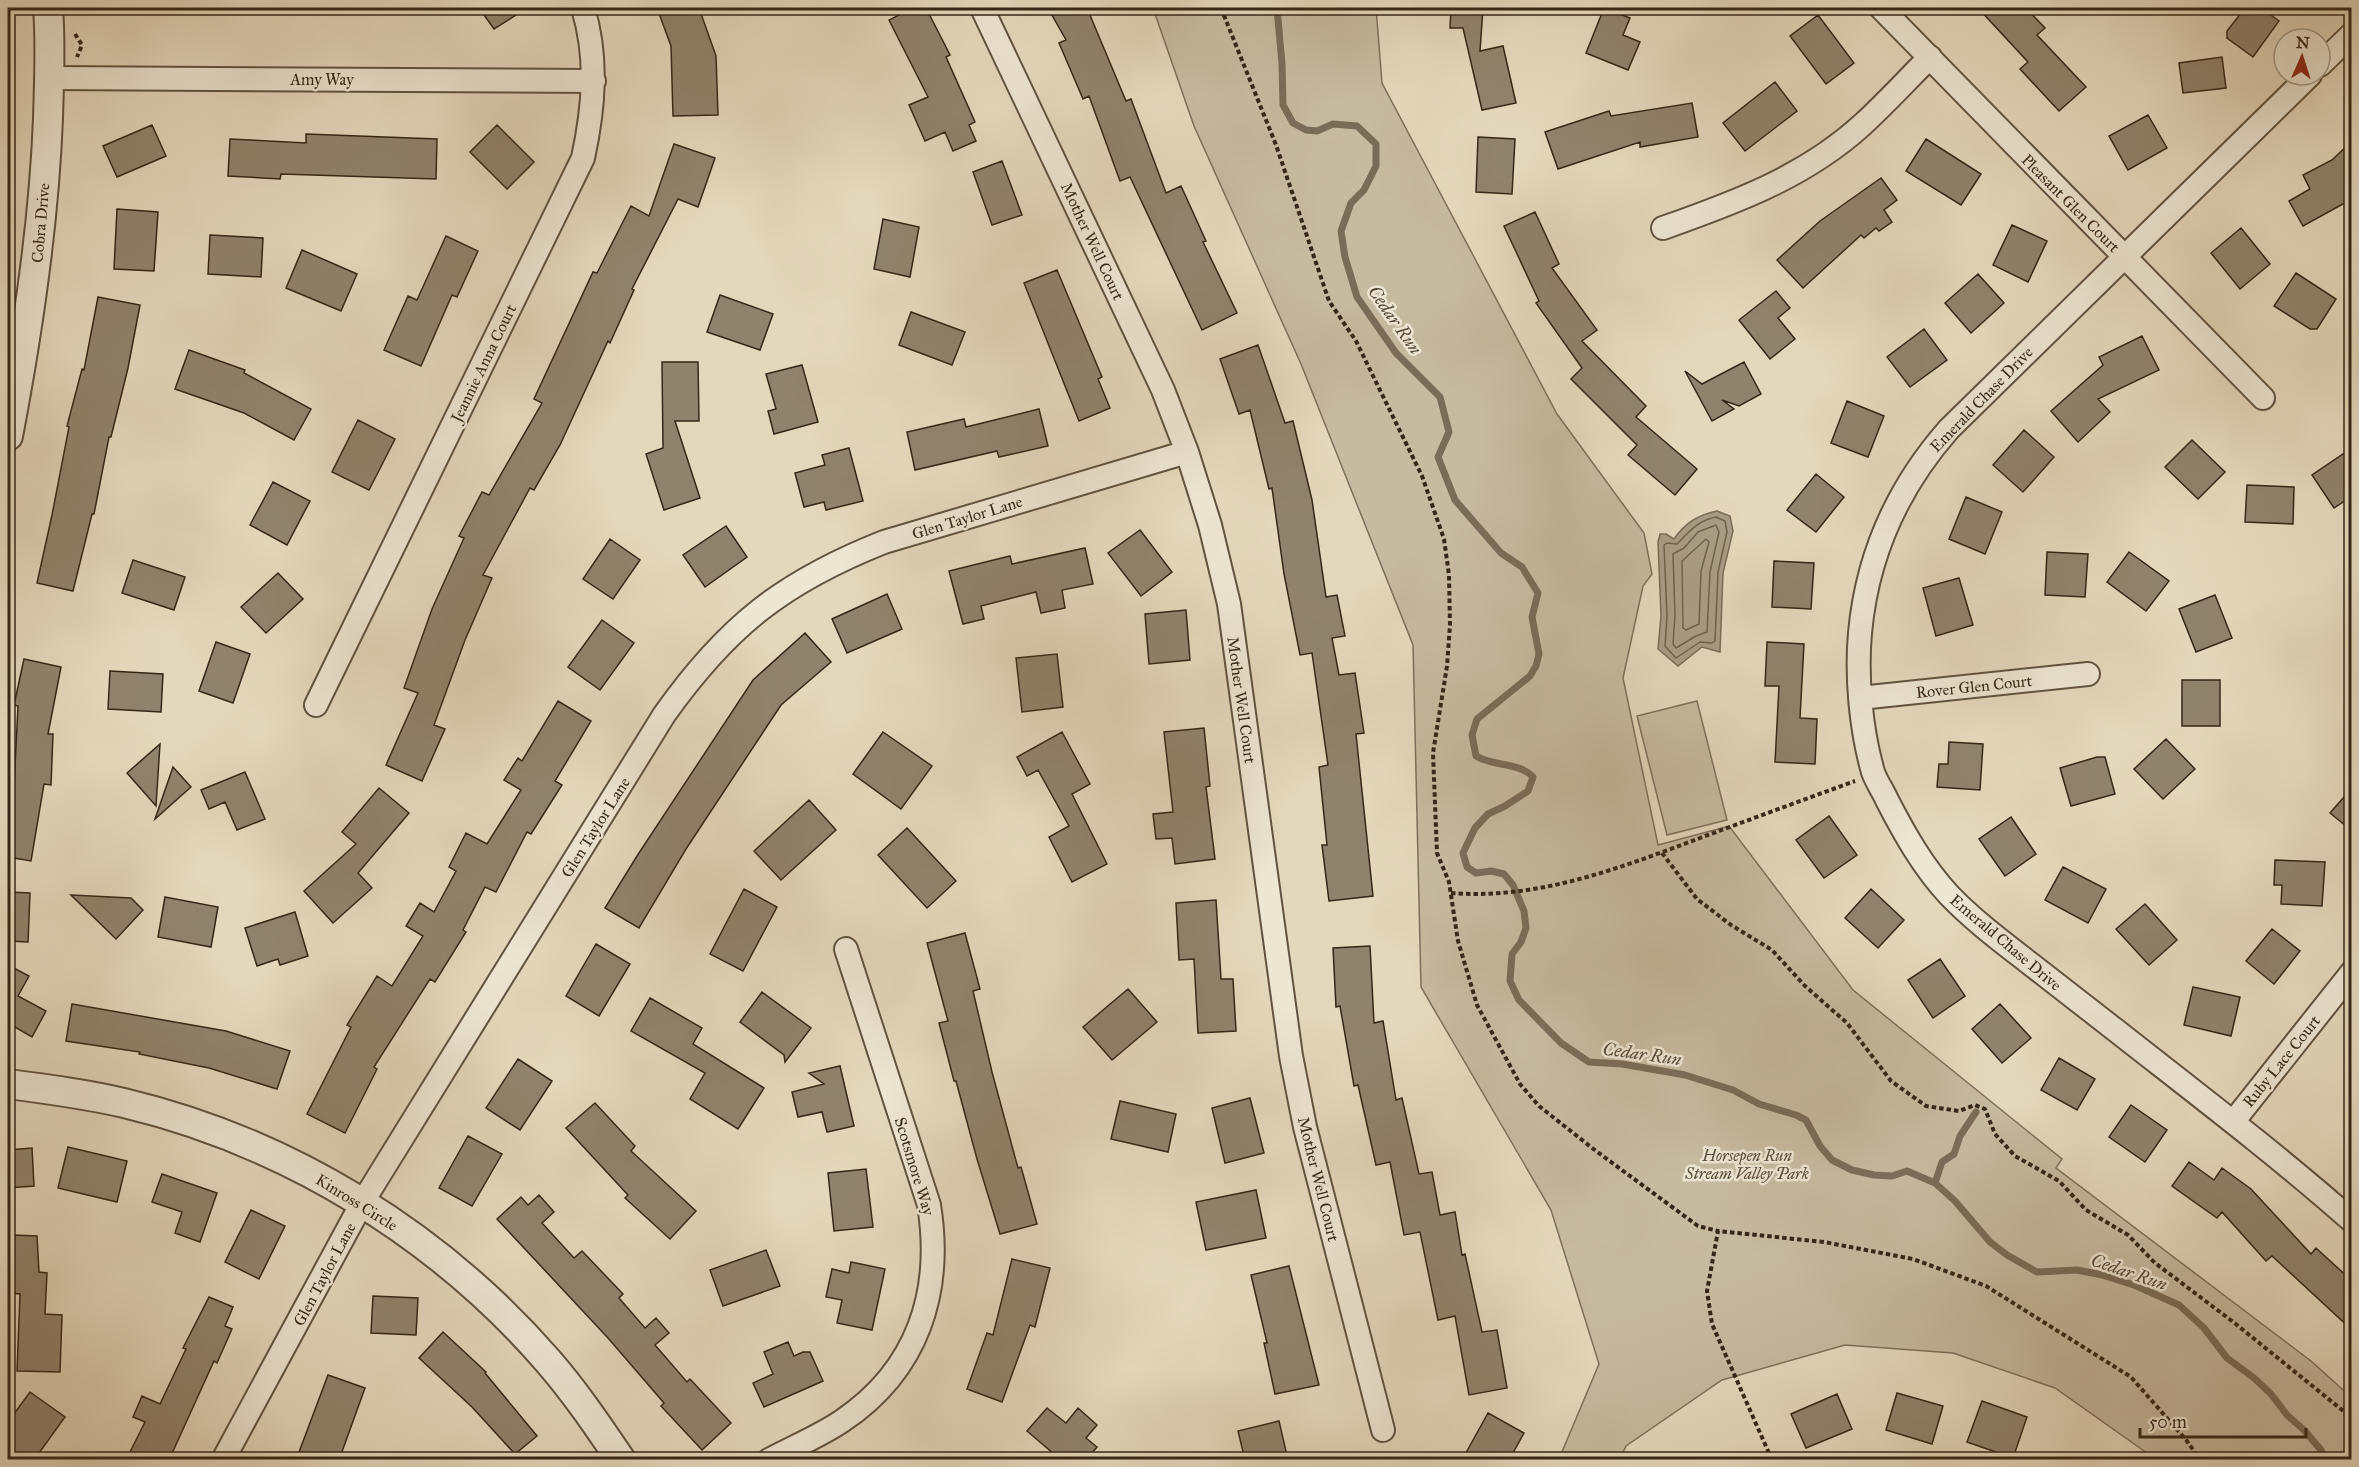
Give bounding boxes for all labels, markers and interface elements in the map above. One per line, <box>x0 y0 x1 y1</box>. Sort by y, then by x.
north arrow <box>2272 27 2332 87</box>
text: N <box>2295 33 2310 52</box>
street label: Amy Way <box>289 70 354 89</box>
street label: Pleasant Glen Court <box>2018 150 2124 257</box>
street label: Mother Well Court <box>1057 179 1128 303</box>
street label: Cobra Drive <box>28 182 53 264</box>
water label: Cedar Run <box>1363 281 1427 359</box>
street label: Jeannie Anna Court <box>446 301 521 428</box>
street label: Emerald Chase Drive <box>1926 342 2037 456</box>
street label: Glen Taylor Lane <box>910 492 1025 543</box>
street label: Mother Well Court <box>1223 636 1260 765</box>
street label: Rover Glen Court <box>1915 671 2033 702</box>
street label: Glen Taylor Lane <box>557 773 634 881</box>
street label: Emerald Chase Drive <box>1946 890 2065 995</box>
street label: Ruby Lace Court <box>2238 1011 2324 1111</box>
water label: Cedar Run <box>1601 1038 1683 1070</box>
street label: Scotsmore Way <box>891 1115 939 1218</box>
street label: Mother Well Court <box>1294 1115 1343 1244</box>
park label: Horsepen Run Stream Valley Park <box>1684 1146 1809 1183</box>
street label: Kinross Circle <box>312 1170 401 1235</box>
street label: Glen Taylor Lane <box>289 1219 360 1329</box>
water label: Cedar Run <box>2088 1249 2171 1295</box>
scale bar <box>2140 1401 2306 1439</box>
text: 50 m <box>2149 1411 2187 1433</box>

